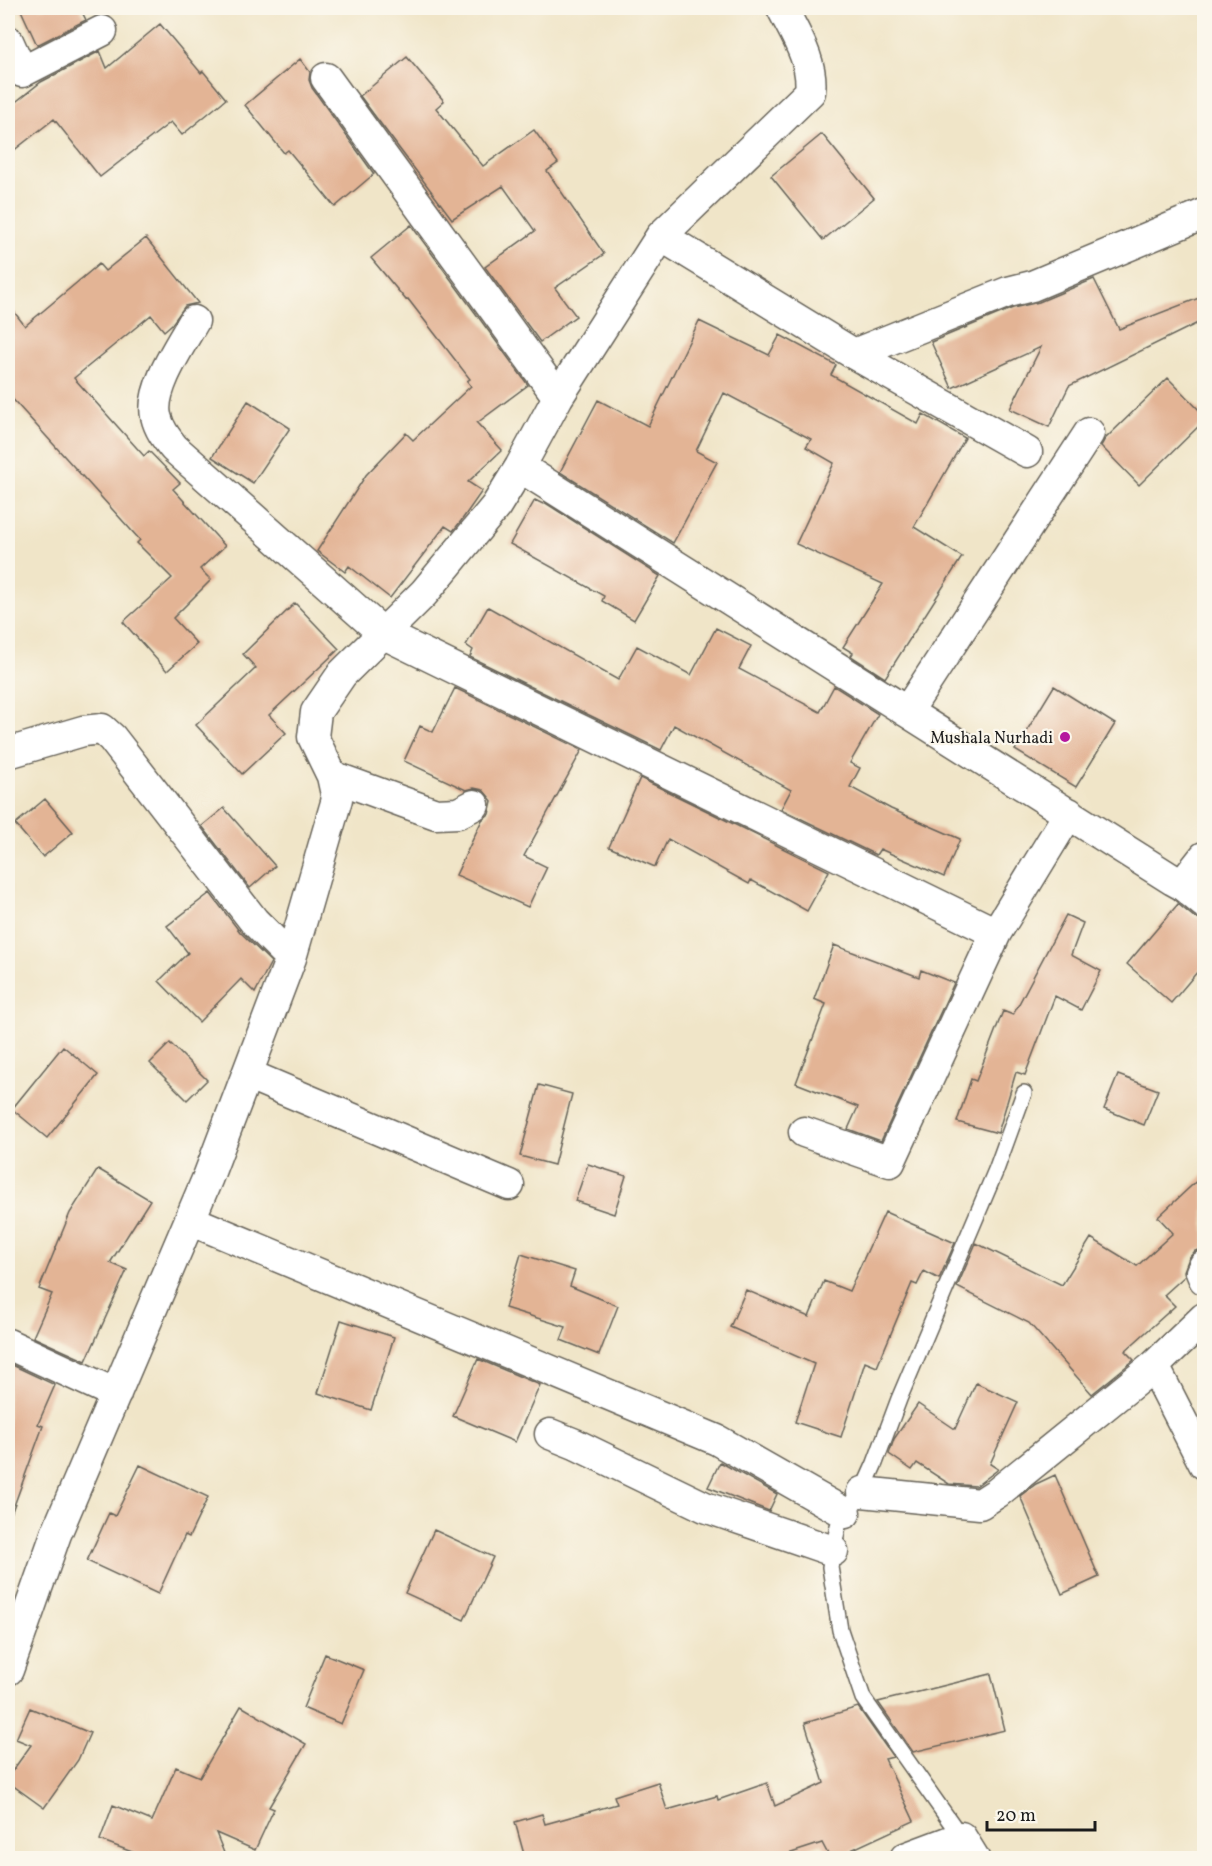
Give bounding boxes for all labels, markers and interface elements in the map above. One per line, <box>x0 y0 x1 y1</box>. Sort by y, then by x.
place label: Mushala Nurhadi <box>930 728 1053 750</box>
marker: Mushala Nurhadi <box>1058 730 1072 744</box>
scale bar <box>987 1794 1095 1832</box>
text: 20 m <box>996 1804 1036 1829</box>

